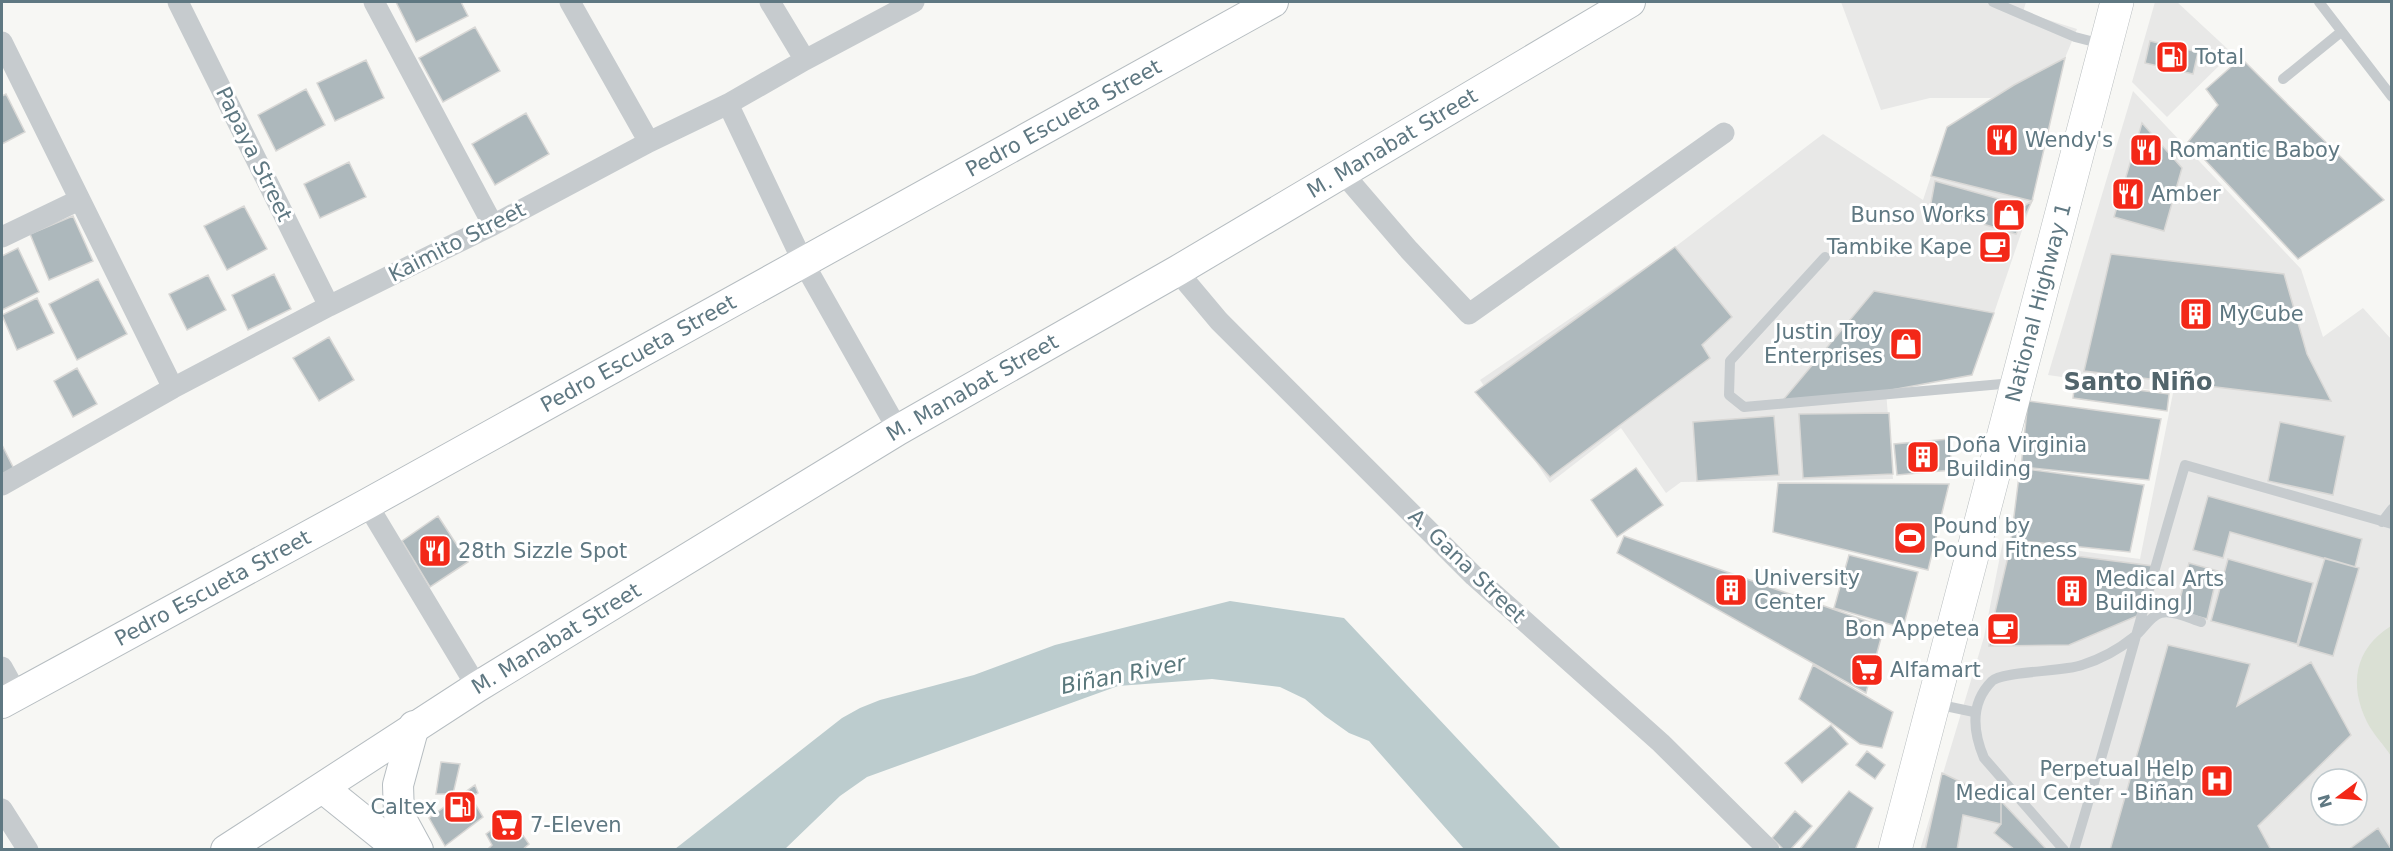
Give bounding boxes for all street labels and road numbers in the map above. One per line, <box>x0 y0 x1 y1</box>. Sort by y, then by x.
street label: Pedro Escueta Street <box>962 54 1165 182</box>
street label: Papaya Street <box>211 83 297 225</box>
street label: M. Manabat Street <box>1303 83 1482 203</box>
street label: Kaimito Street <box>385 197 529 287</box>
street label: National Highway 1 <box>2001 200 2076 405</box>
street label: Pedro Escueta Street <box>537 290 740 417</box>
street label: M. Manabat Street <box>882 329 1062 446</box>
street label: A. Gana Street <box>1404 504 1530 628</box>
street label: Pedro Escueta Street <box>111 525 315 651</box>
street label: M. Manabat Street <box>467 578 645 699</box>

